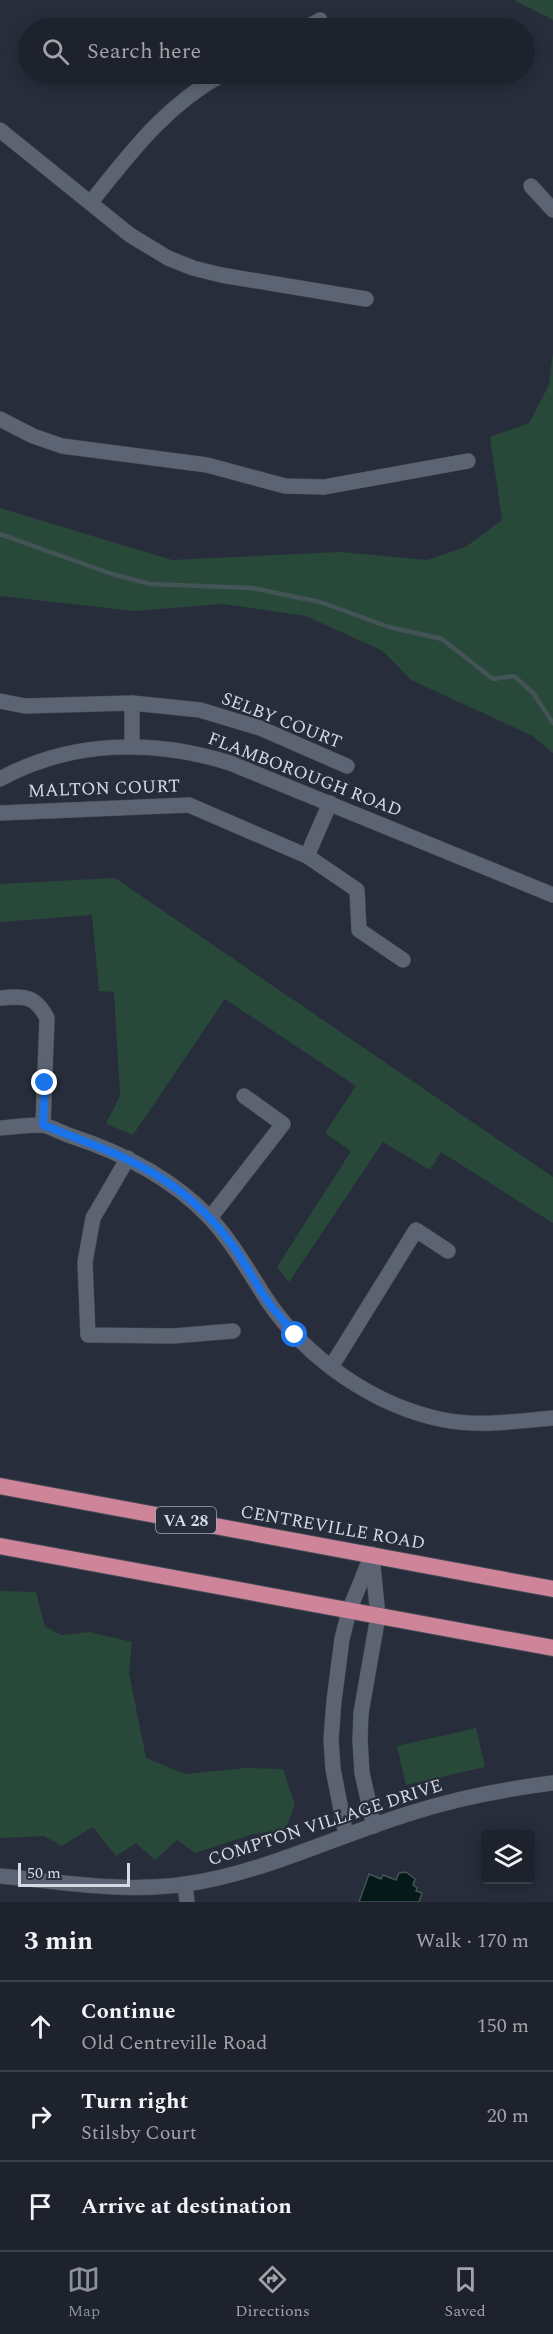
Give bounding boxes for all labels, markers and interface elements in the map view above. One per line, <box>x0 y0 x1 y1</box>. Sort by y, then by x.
search box <box>18 18 535 84</box>
icon: search <box>39 35 72 68</box>
text: Search here <box>87 35 201 68</box>
street label: SELBY COURT <box>218 685 346 756</box>
street label: FLAMBOROUGH ROAD <box>204 725 406 824</box>
street label: MALTON COURT <box>27 772 181 805</box>
route end <box>31 1069 57 1095</box>
route start <box>281 1321 307 1347</box>
street label: CENTREVILLE ROAD <box>238 1498 427 1557</box>
road number: VA 28 <box>156 1507 216 1533</box>
street label: COMPTON VILLAGE DRIVE <box>204 1772 446 1873</box>
map controls <box>481 1830 535 1884</box>
button: layers <box>481 1830 535 1884</box>
scale bar <box>18 1860 130 1888</box>
text: 50 m <box>27 1861 61 1885</box>
text: 3 min <box>24 1921 93 1961</box>
text: Walk · 170 m <box>416 1926 529 1956</box>
text: Continue <box>81 1995 176 2028</box>
icon: ahead <box>24 2010 57 2043</box>
text: 150 m <box>477 2011 529 2041</box>
text: Old Centreville Road <box>81 2028 267 2058</box>
text: Turn right <box>81 2085 188 2118</box>
icon: right <box>24 2100 57 2133</box>
text: 20 m <box>487 2101 529 2131</box>
text: Stilsby Court <box>81 2118 197 2148</box>
icon: arrive <box>24 2190 57 2223</box>
text: Arrive at destination <box>81 2190 292 2223</box>
tab: Map <box>67 2263 100 2323</box>
tab: Directions <box>235 2263 310 2323</box>
tab: Saved <box>445 2263 486 2323</box>

